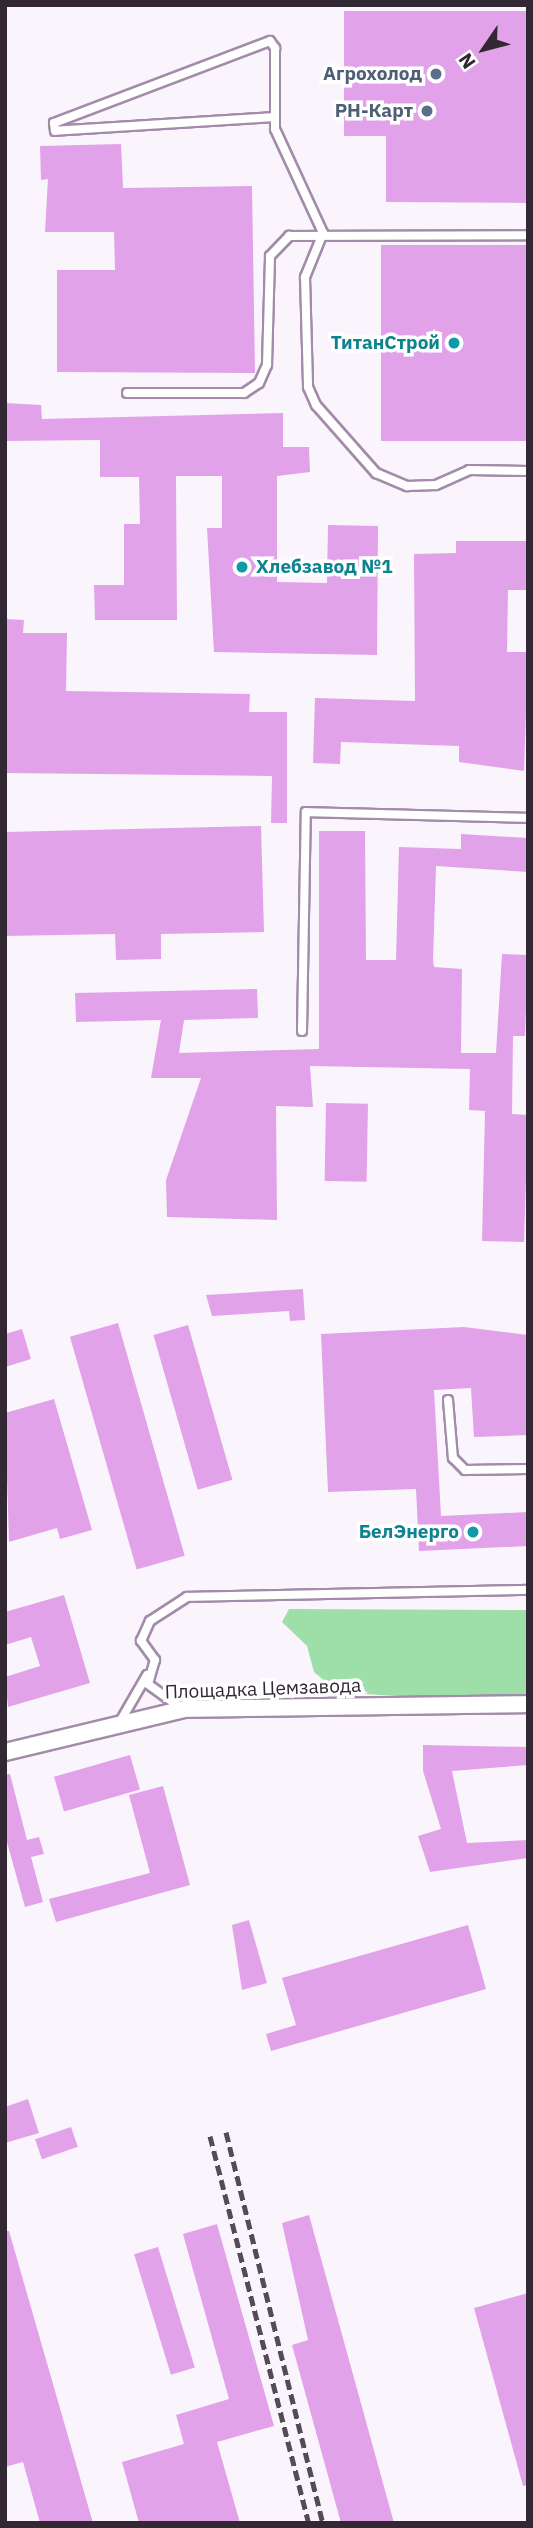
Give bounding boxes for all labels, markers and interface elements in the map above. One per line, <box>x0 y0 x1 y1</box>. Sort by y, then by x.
north arrow <box>449 14 519 84</box>
text: N <box>453 49 481 74</box>
place label: Агрохолод <box>323 63 422 85</box>
marker: Агрохолод <box>428 66 444 82</box>
place label: РН-Карт <box>335 100 413 122</box>
marker: РН-Карт <box>419 103 435 119</box>
place label: ТитанСтрой <box>331 332 440 354</box>
marker: ТитанСтрой <box>446 335 462 351</box>
place label: Хлебзавод №1 <box>256 556 393 578</box>
marker: Хлебзавод №1 <box>234 559 250 575</box>
place label: БелЭнерго <box>359 1521 459 1543</box>
marker: БелЭнерго <box>465 1524 481 1540</box>
street label: Площадка Цемзавода <box>164 1674 362 1704</box>

